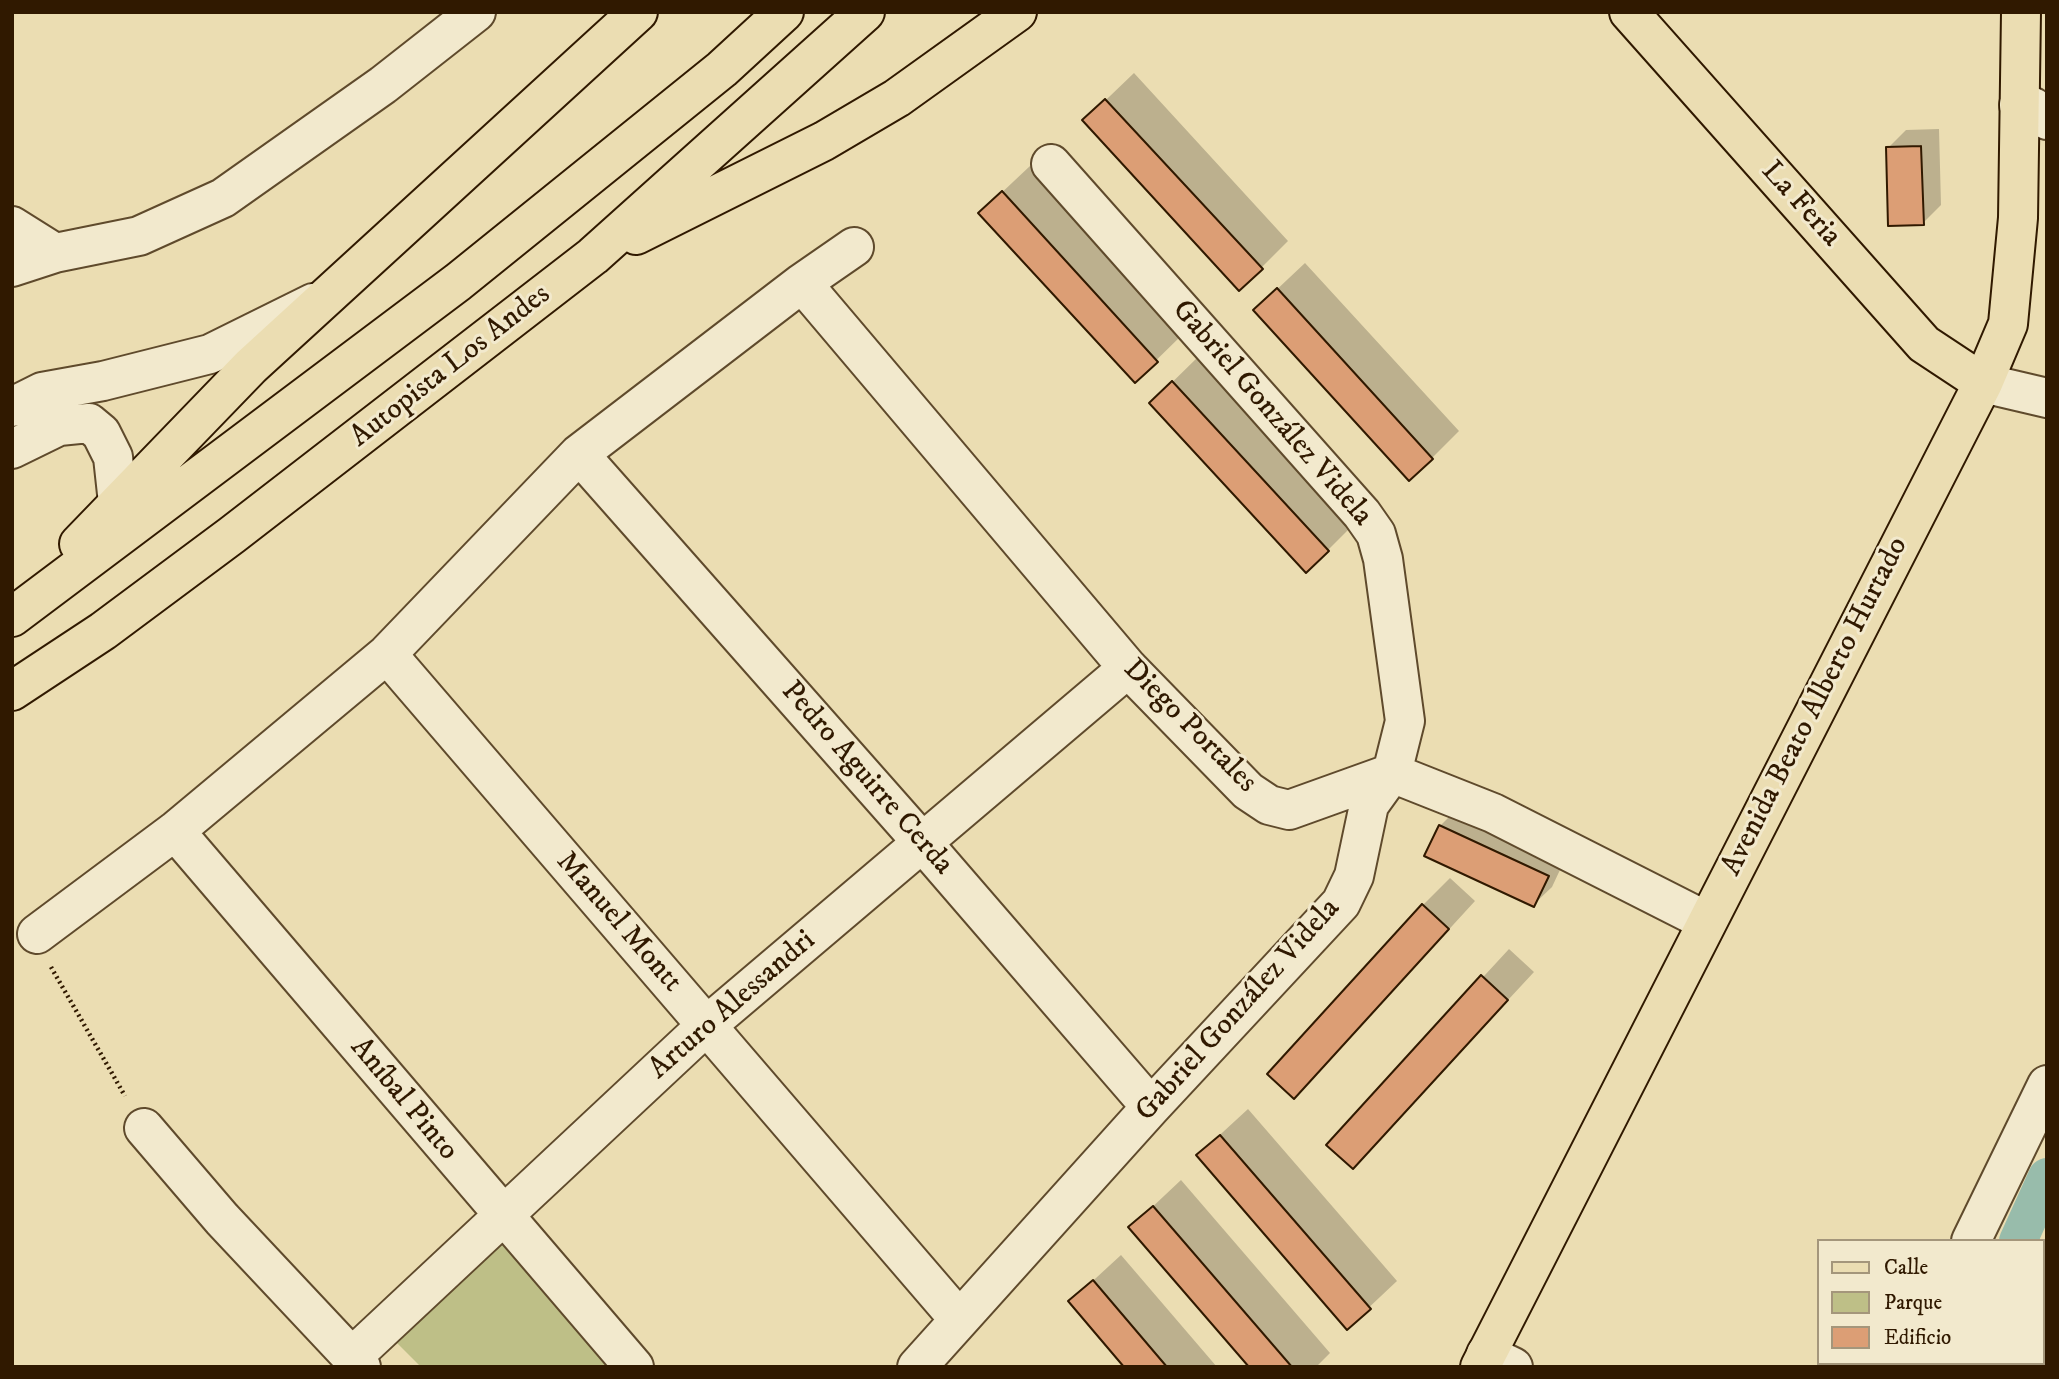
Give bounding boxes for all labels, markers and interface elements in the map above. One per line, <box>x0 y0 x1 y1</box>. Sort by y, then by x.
street label: La Feria <box>1752 155 1848 255</box>
street label: Autopista Los Andes <box>344 278 558 456</box>
street label: Gabriel González Videla <box>1163 294 1379 534</box>
street label: Avenida Beato Alberto Hurtado <box>1715 532 1917 882</box>
street label: Diego Portales <box>1115 653 1263 801</box>
street label: Pedro Aguirre Cerda <box>772 675 960 883</box>
street label: Manuel Montt <box>547 845 689 1001</box>
street label: Gabriel González Videla <box>1129 892 1349 1130</box>
street label: Arturo Alessandri <box>642 924 824 1088</box>
street label: Aníbal Pinto <box>341 1031 465 1169</box>
legend <box>1818 1239 2045 1365</box>
text: Calle <box>1884 1255 1928 1281</box>
text: Parque <box>1884 1290 1942 1316</box>
text: Edificio <box>1884 1325 1951 1351</box>

